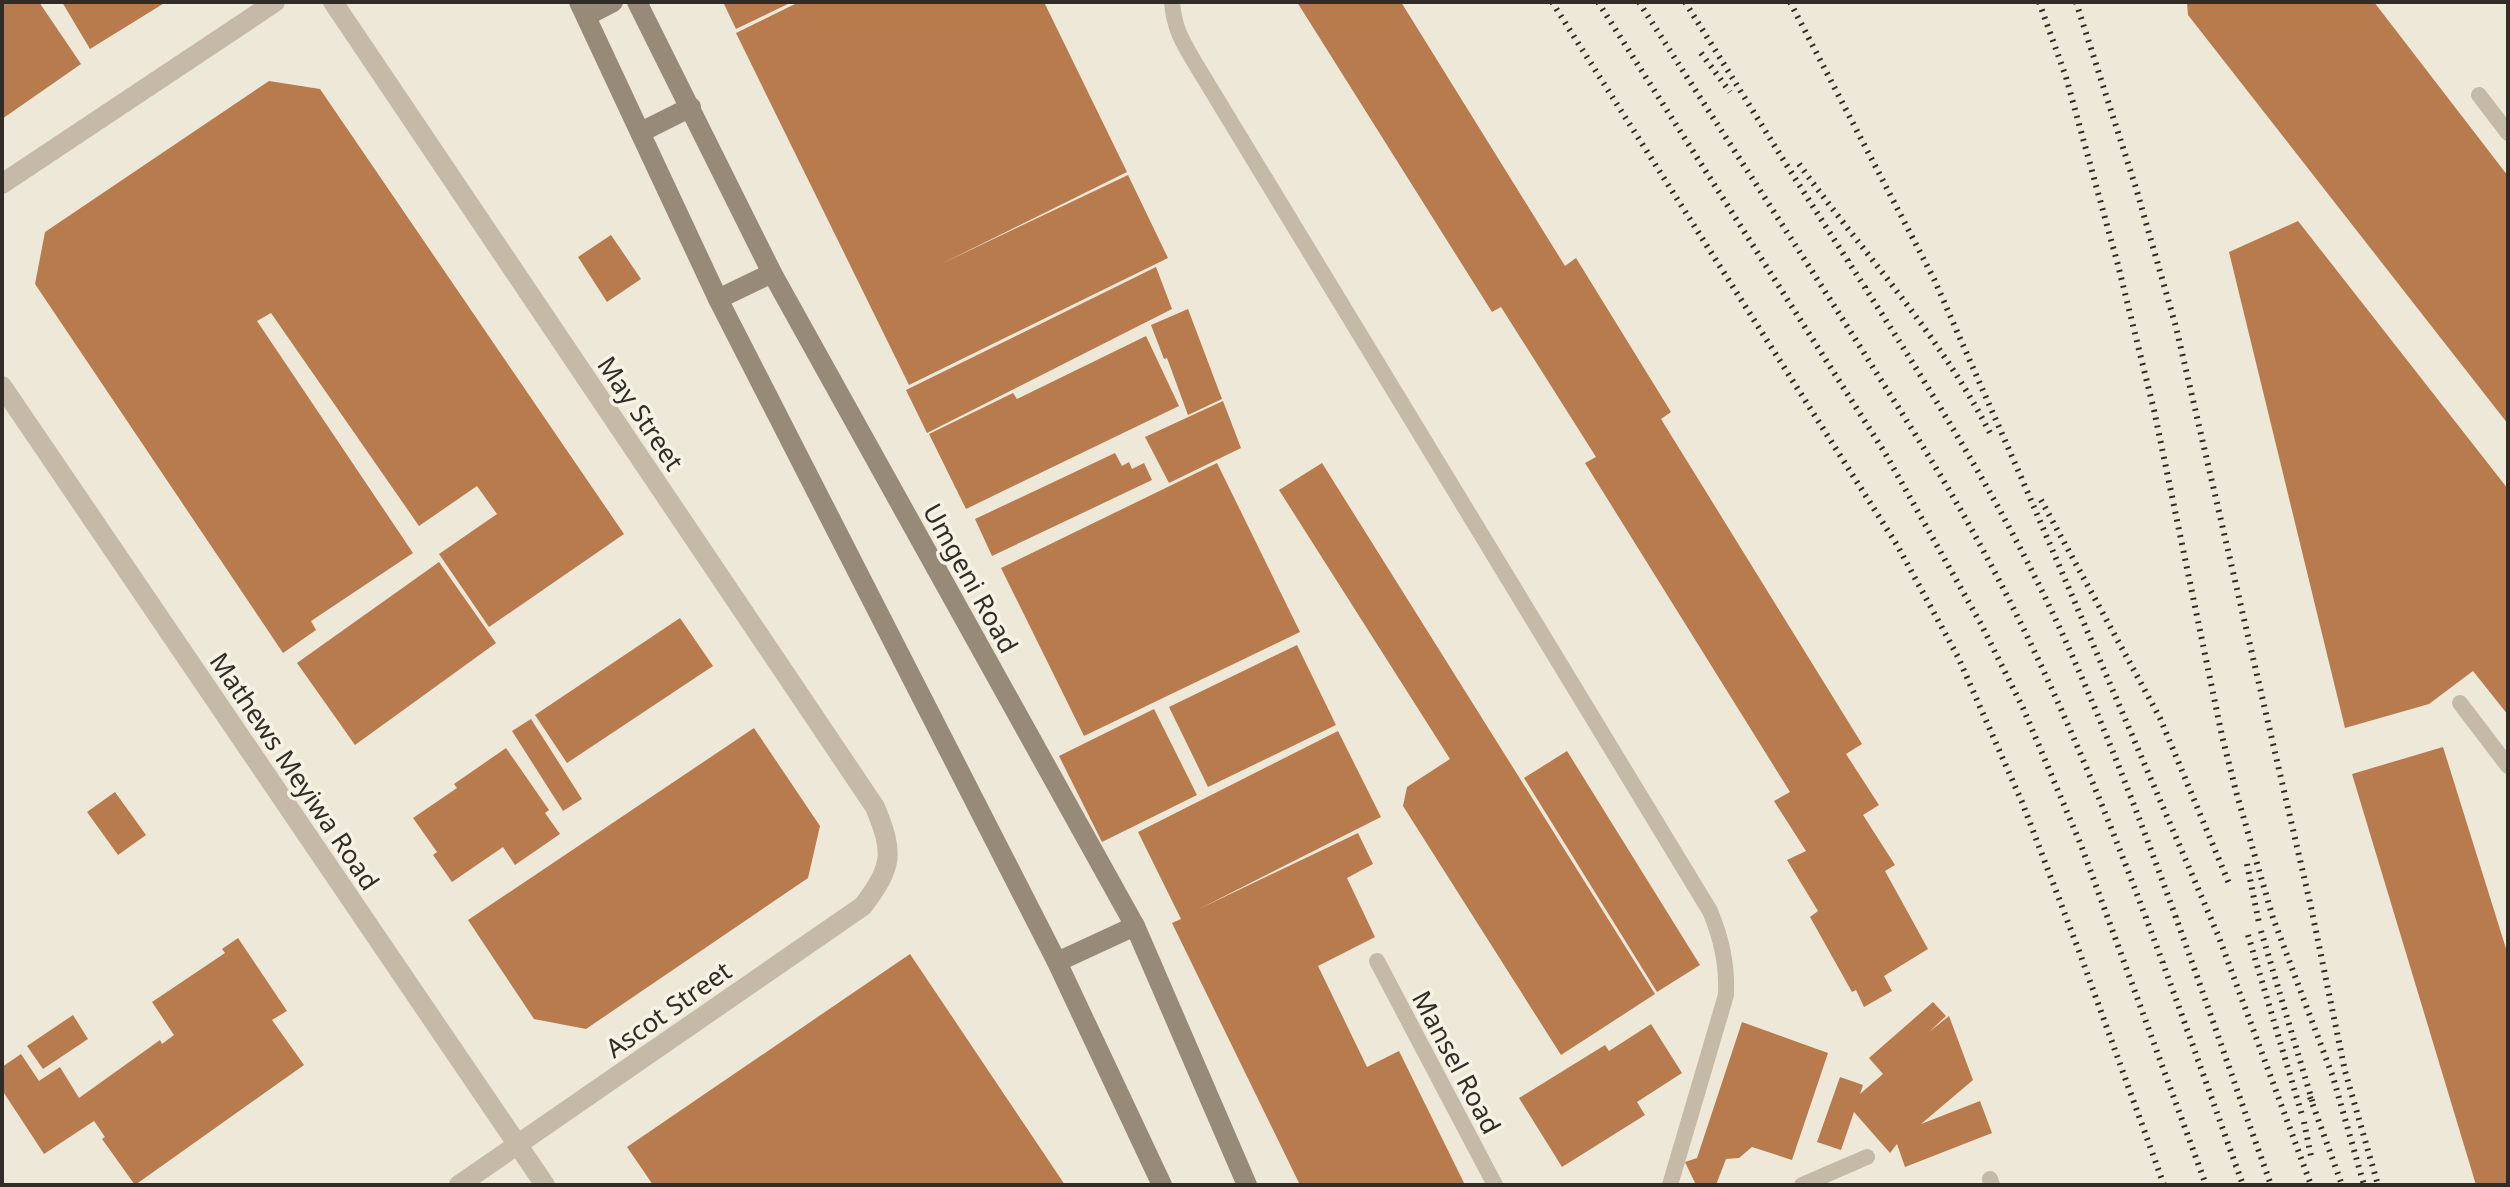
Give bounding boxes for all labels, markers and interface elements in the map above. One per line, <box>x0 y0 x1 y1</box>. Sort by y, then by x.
street label: May Street <box>590 349 692 477</box>
street label: Umgeni Road <box>915 497 1027 659</box>
street label: Mathews Meyiwa Road <box>202 645 388 897</box>
street label: Ascot Street <box>598 952 738 1066</box>
street label: Mansel Road <box>1404 984 1510 1140</box>

